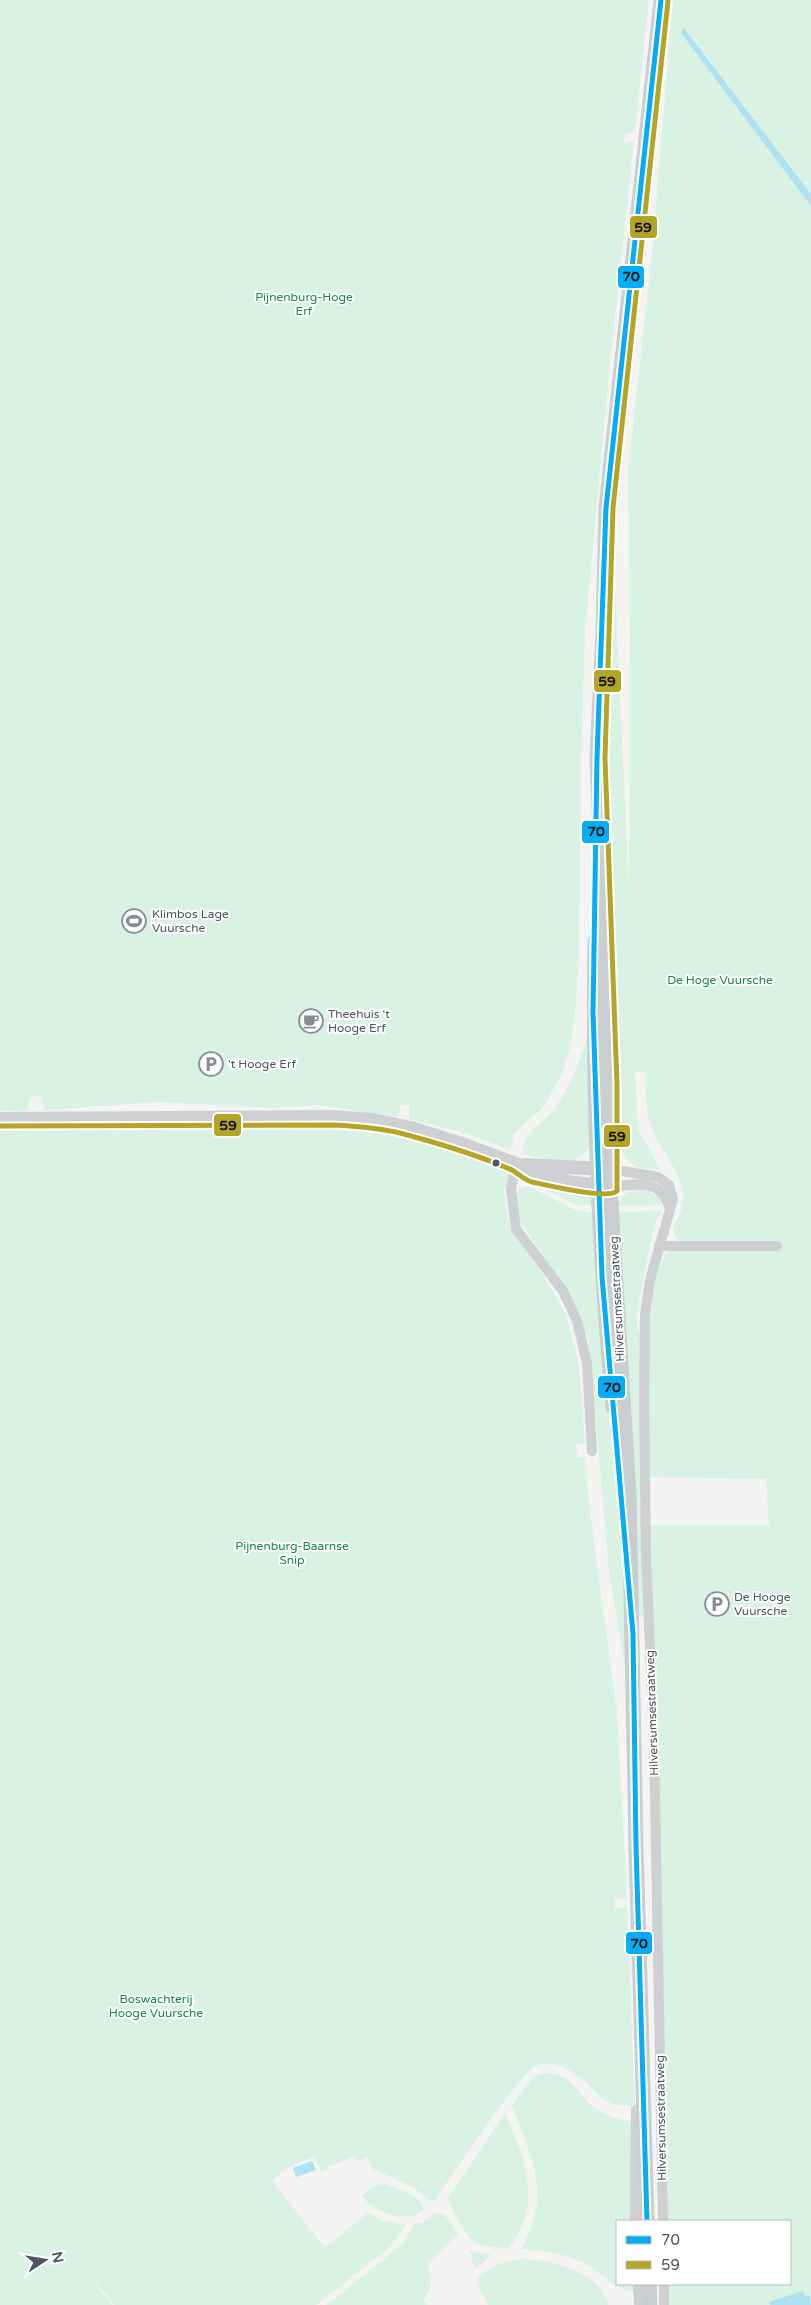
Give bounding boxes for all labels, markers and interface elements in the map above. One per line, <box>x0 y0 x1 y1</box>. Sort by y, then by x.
line badge: 59 <box>629 215 658 239</box>
text: 59 <box>634 219 652 236</box>
line badge: 70 <box>617 265 645 289</box>
text: 70 <box>622 268 640 285</box>
park label: Pijnenburg-Hoge Erf <box>255 290 353 318</box>
line badge: 59 <box>593 669 622 693</box>
text: 59 <box>598 673 616 690</box>
line badge: 70 <box>581 820 610 844</box>
text: 70 <box>587 823 605 840</box>
place label: Klimbos Lage Vuursche <box>152 907 229 935</box>
sports icon: Klimbos Lage Vuursche <box>121 908 147 934</box>
park label: De Hoge Vuursche <box>667 973 773 987</box>
place label: Theehuis 't Hooge Erf <box>328 1007 390 1035</box>
cafe icon: Theehuis 't Hooge Erf <box>298 1008 324 1034</box>
parking icon: 't Hooge Erf <box>198 1051 224 1077</box>
place label: 't Hooge Erf <box>228 1057 297 1071</box>
line badge: 59 <box>213 1113 242 1137</box>
text: 59 <box>219 1117 237 1134</box>
line badge: 59 <box>603 1124 631 1148</box>
text: 59 <box>608 1128 626 1145</box>
unlabelled marker <box>491 1158 501 1168</box>
street label: Hilversumsestraatweg <box>607 1236 627 1362</box>
line badge: 70 <box>597 1375 626 1399</box>
text: 70 <box>603 1379 621 1396</box>
park label: Pijnenburg-Baarnse Snip <box>235 1539 349 1567</box>
place label: De Hooge Vuursche <box>734 1590 791 1618</box>
parking icon: De Hooge Vuursche <box>704 1591 730 1617</box>
street label: Hilversumsestraatweg <box>643 1650 661 1776</box>
line badge: 70 <box>625 1931 653 1955</box>
text: 70 <box>630 1935 648 1952</box>
park label: Boswachterij Hooge Vuursche <box>109 1992 203 2020</box>
street label: Hilversumsestraatweg <box>653 2055 669 2181</box>
legend <box>616 2220 791 2285</box>
text: 70 <box>661 2231 680 2249</box>
north arrow <box>20 2235 70 2285</box>
text: N <box>48 2250 67 2265</box>
text: 59 <box>661 2256 680 2274</box>

